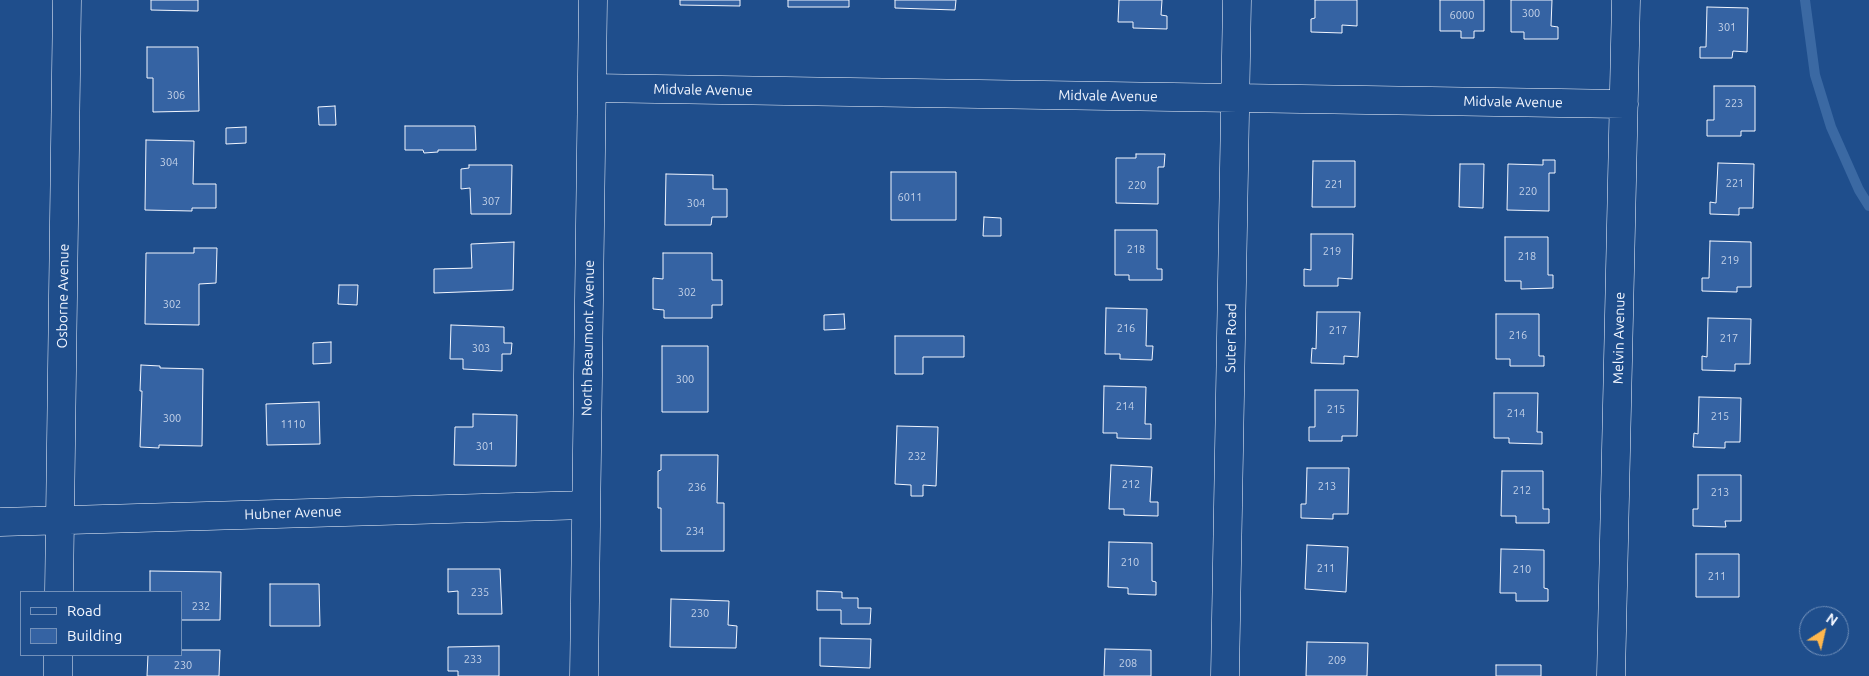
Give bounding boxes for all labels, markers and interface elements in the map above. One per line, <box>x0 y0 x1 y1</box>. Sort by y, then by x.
house number: 300 <box>1522 6 1540 20</box>
house number: 6000 <box>1450 8 1474 22</box>
house number: 301 <box>1718 20 1736 34</box>
street label: Midvale Avenue <box>653 81 753 99</box>
street label: Midvale Avenue <box>1058 87 1158 105</box>
house number: 306 <box>167 88 185 102</box>
street label: Midvale Avenue <box>1463 93 1563 111</box>
house number: 223 <box>1725 96 1743 110</box>
house number: 304 <box>160 155 178 169</box>
house number: 221 <box>1726 176 1744 190</box>
house number: 221 <box>1325 177 1343 191</box>
house number: 220 <box>1128 178 1146 192</box>
house number: 220 <box>1519 184 1537 198</box>
house number: 6011 <box>898 190 922 204</box>
house number: 307 <box>482 194 500 208</box>
house number: 304 <box>687 196 705 210</box>
house number: 218 <box>1127 242 1145 256</box>
street label: Osborne Avenue <box>54 244 72 348</box>
house number: 219 <box>1323 244 1341 258</box>
house number: 218 <box>1518 249 1536 263</box>
house number: 219 <box>1721 253 1739 267</box>
street label: North Beaumont Avenue <box>578 260 598 416</box>
house number: 302 <box>678 285 696 299</box>
street label: Melvin Avenue <box>1610 292 1628 384</box>
house number: 302 <box>163 297 181 311</box>
street label: Suter Road <box>1222 303 1240 373</box>
house number: 216 <box>1117 321 1135 335</box>
house number: 217 <box>1329 323 1347 337</box>
house number: 216 <box>1509 328 1527 342</box>
house number: 217 <box>1720 331 1738 345</box>
house number: 303 <box>472 341 490 355</box>
house number: 300 <box>676 372 694 386</box>
house number: 214 <box>1116 399 1134 413</box>
house number: 215 <box>1327 402 1345 416</box>
house number: 214 <box>1507 406 1525 420</box>
house number: 215 <box>1711 409 1729 423</box>
house number: 300 <box>163 411 181 425</box>
house number: 1110 <box>281 417 305 431</box>
house number: 301 <box>476 439 494 453</box>
house number: 232 <box>908 449 926 463</box>
house number: 212 <box>1122 477 1140 491</box>
house number: 213 <box>1318 479 1336 493</box>
house number: 236 <box>688 480 706 494</box>
house number: 212 <box>1513 483 1531 497</box>
house number: 213 <box>1711 485 1729 499</box>
street label: Hubner Avenue <box>244 503 342 523</box>
house number: 234 <box>686 524 704 538</box>
house number: 210 <box>1121 555 1139 569</box>
house number: 211 <box>1317 561 1335 575</box>
house number: 210 <box>1513 562 1531 576</box>
house number: 211 <box>1708 569 1726 583</box>
house number: 235 <box>471 585 489 599</box>
legend <box>20 591 182 656</box>
house number: 232 <box>192 599 210 613</box>
text: Road <box>67 602 102 619</box>
house number: 230 <box>691 606 709 620</box>
north arrow <box>1799 606 1849 656</box>
text: N <box>1823 610 1841 629</box>
text: Building <box>67 627 122 644</box>
house number: 233 <box>464 652 482 666</box>
house number: 209 <box>1328 653 1346 667</box>
house number: 208 <box>1119 656 1137 670</box>
house number: 230 <box>174 658 192 672</box>

